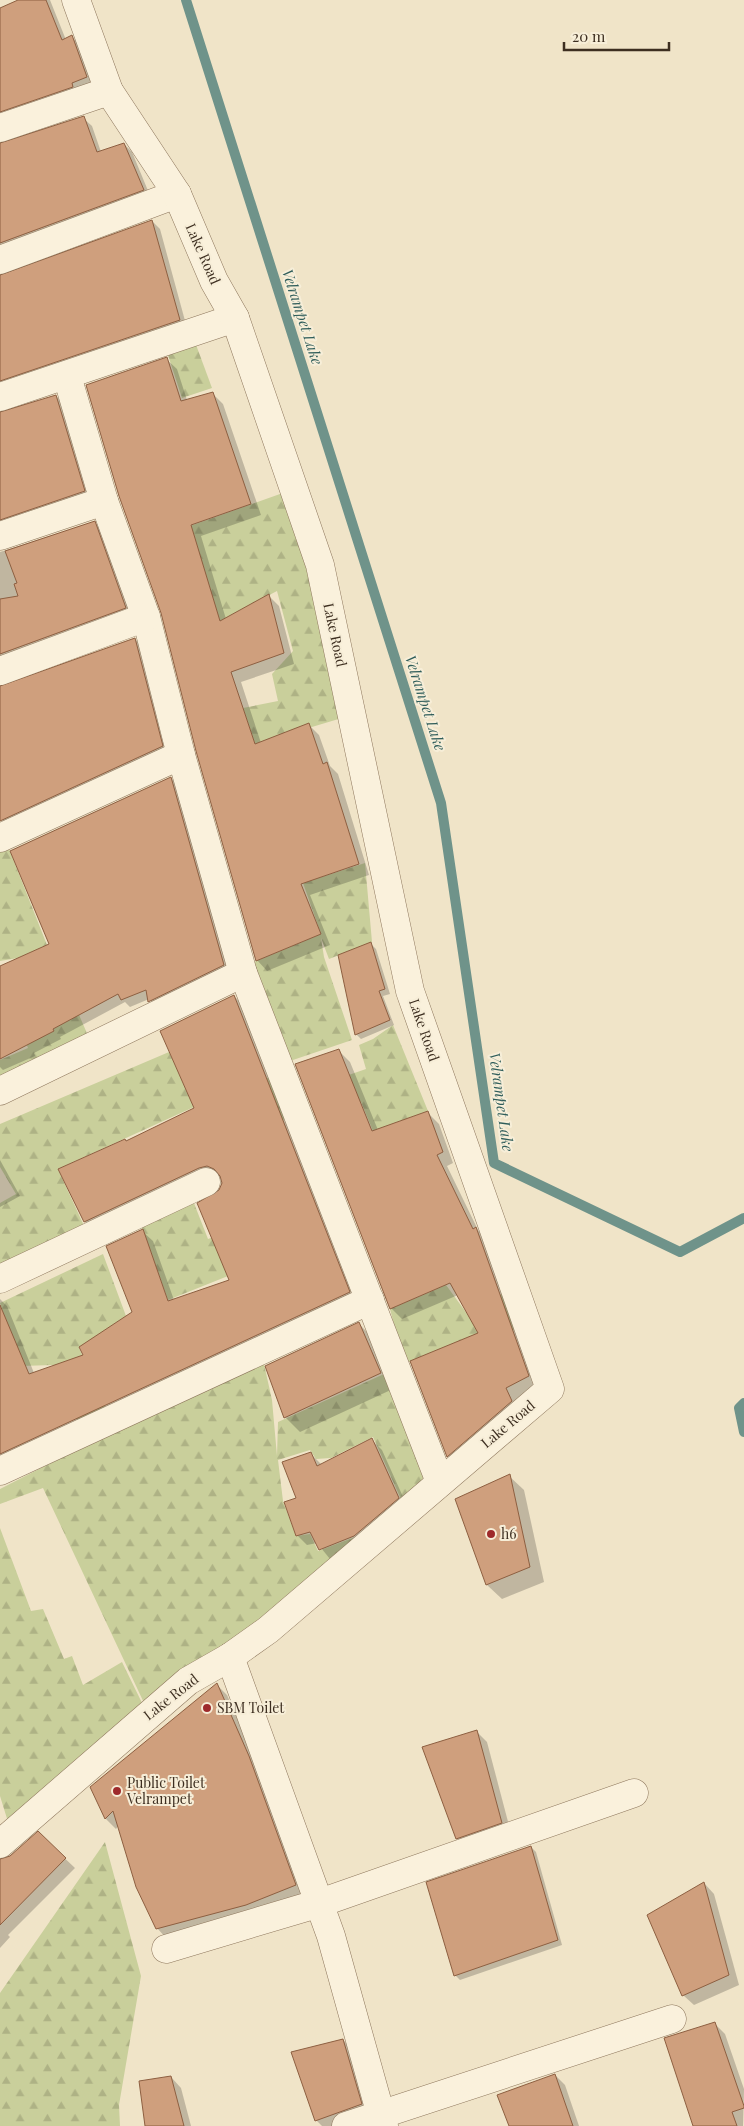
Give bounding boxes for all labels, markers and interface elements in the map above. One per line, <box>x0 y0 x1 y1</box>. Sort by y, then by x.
scale bar <box>564 20 669 52</box>
text: 20 m <box>572 26 606 46</box>
street label: Lake Road <box>182 220 225 287</box>
water label: Velrampet Lake <box>278 266 328 368</box>
street label: Lake Road <box>319 601 352 669</box>
water label: Velrampet Lake <box>401 652 451 754</box>
street label: Lake Road <box>405 996 444 1064</box>
water label: Velrampet Lake <box>485 1051 519 1153</box>
street label: Lake Road <box>477 1395 539 1452</box>
place label: h6 <box>501 1524 516 1543</box>
marker: h6 <box>485 1528 497 1540</box>
street label: Lake Road <box>139 1669 202 1724</box>
place label: SBM Toilet <box>217 1698 285 1717</box>
marker: SBM Toilet <box>201 1702 213 1714</box>
place label: Public Toilet Velrampet <box>126 1773 206 1808</box>
marker: Public Toilet Velrampet <box>111 1785 123 1797</box>

